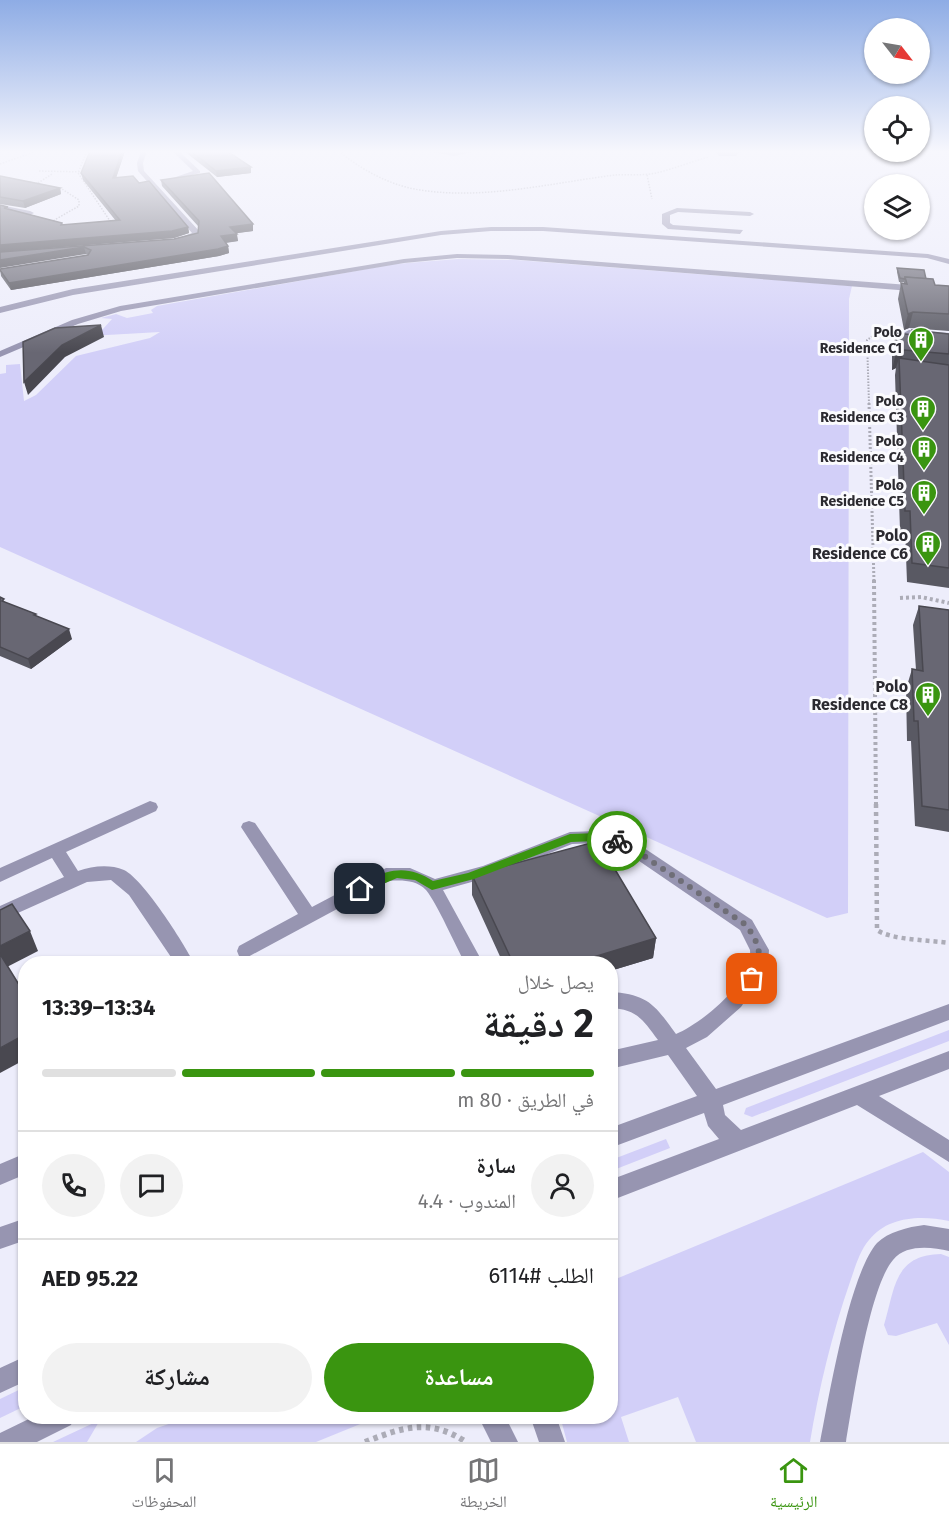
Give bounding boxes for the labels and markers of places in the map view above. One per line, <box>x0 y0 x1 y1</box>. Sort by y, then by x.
place label: Polo Residence C1 <box>820 324 902 357</box>
building icon: Polo Residence C1 <box>906 325 936 363</box>
place label: Polo Residence C3 <box>820 393 904 426</box>
building icon: Polo Residence C3 <box>908 394 938 432</box>
place label: Polo Residence C4 <box>820 433 904 466</box>
building icon: Polo Residence C4 <box>909 434 939 472</box>
place label: Polo Residence C5 <box>820 477 904 510</box>
building icon: Polo Residence C5 <box>909 478 939 516</box>
place label: Polo Residence C6 <box>812 526 908 563</box>
building icon: Polo Residence C6 <box>913 529 943 567</box>
place label: Polo Residence C8 <box>811 677 908 714</box>
building icon: Polo Residence C8 <box>913 680 943 718</box>
pin <box>334 863 385 914</box>
pin <box>726 953 777 1004</box>

